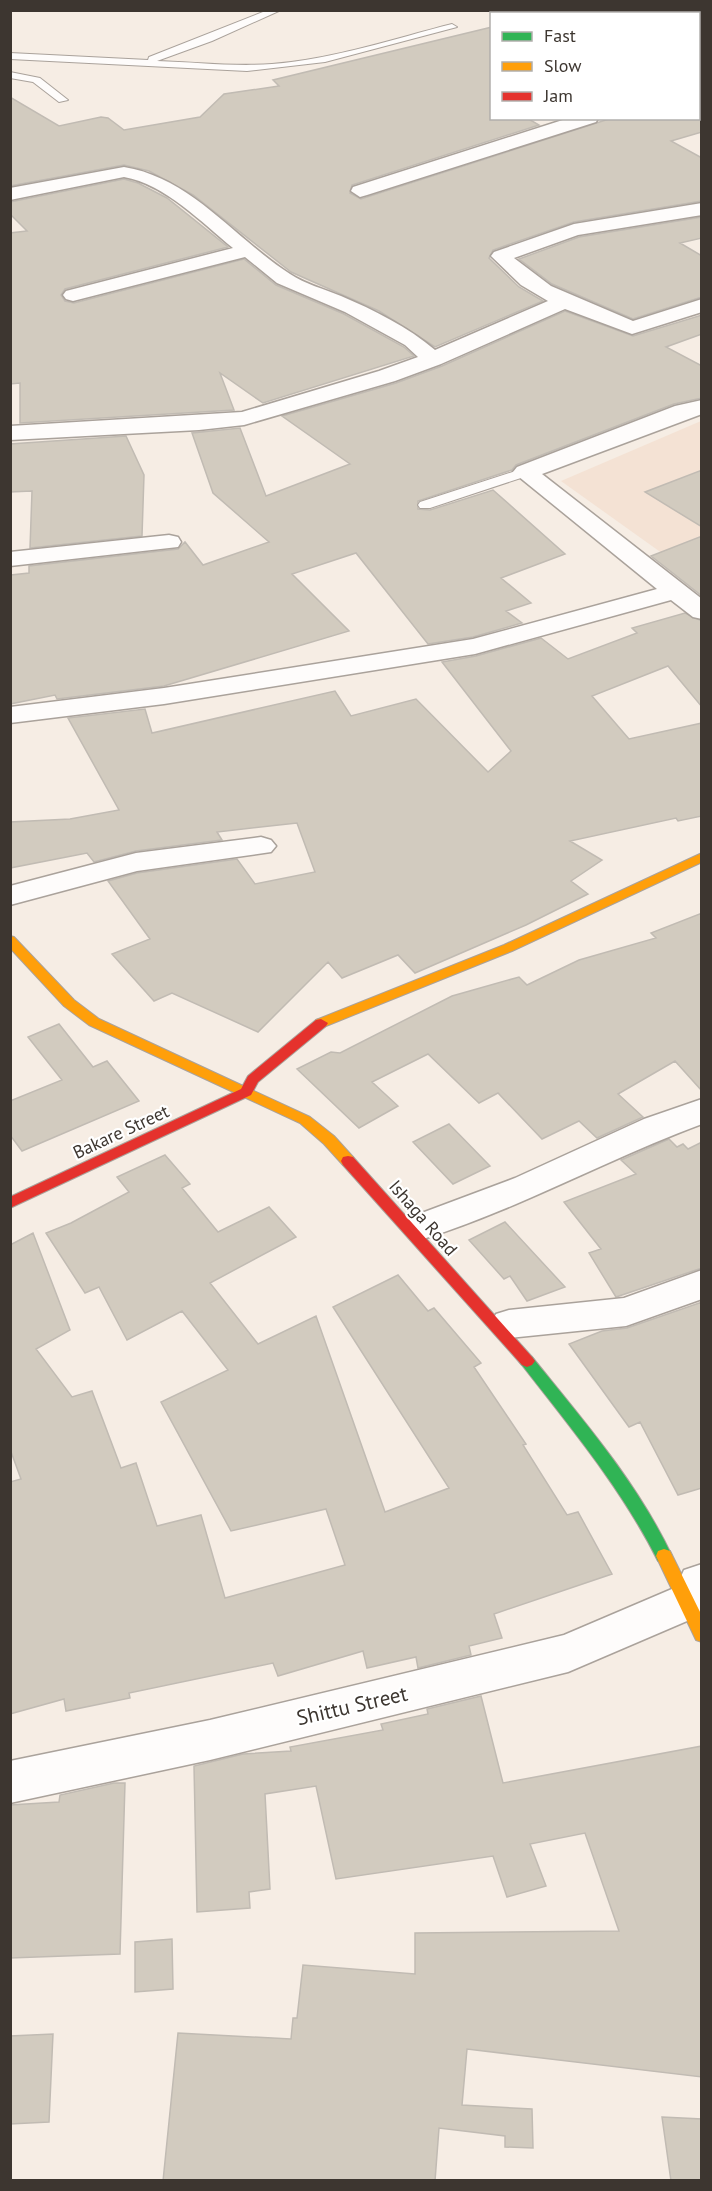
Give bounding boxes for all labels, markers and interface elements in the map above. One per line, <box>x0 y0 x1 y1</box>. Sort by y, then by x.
legend <box>490 12 700 120</box>
text: Fast <box>544 24 576 47</box>
text: Slow <box>544 54 582 77</box>
text: Jam <box>543 84 573 107</box>
street label: Bakare Street <box>69 1099 172 1164</box>
street label: Ishaga Road <box>384 1175 463 1260</box>
street label: Shittu Street <box>294 1680 410 1731</box>

